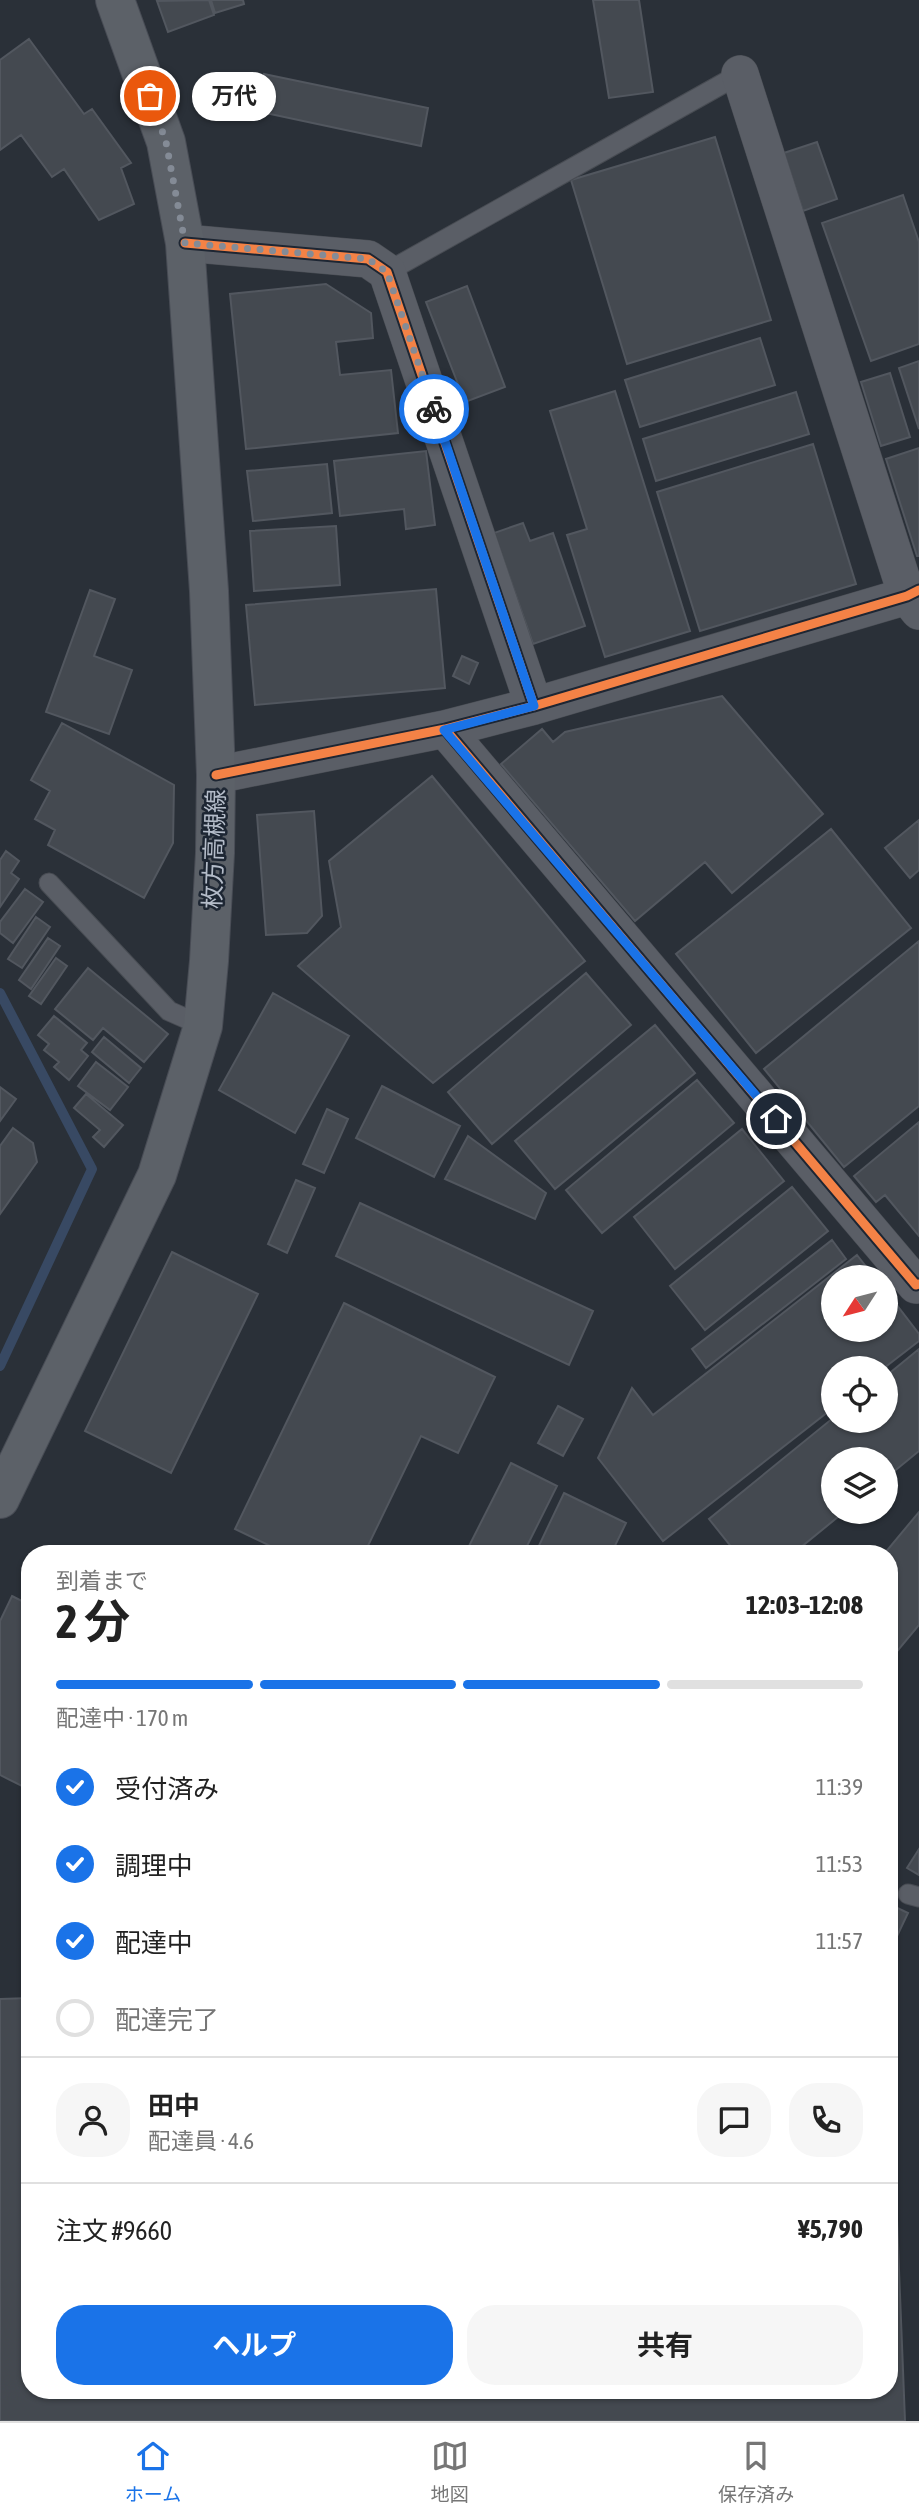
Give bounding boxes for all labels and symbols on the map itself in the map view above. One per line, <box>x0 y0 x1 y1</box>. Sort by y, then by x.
pin <box>120 66 180 126</box>
callout: 万代 <box>192 72 276 120</box>
courier <box>399 374 469 444</box>
street label: 枚方高槻線 <box>198 789 230 909</box>
pin <box>746 1089 806 1149</box>
north arrow <box>821 1265 898 1342</box>

